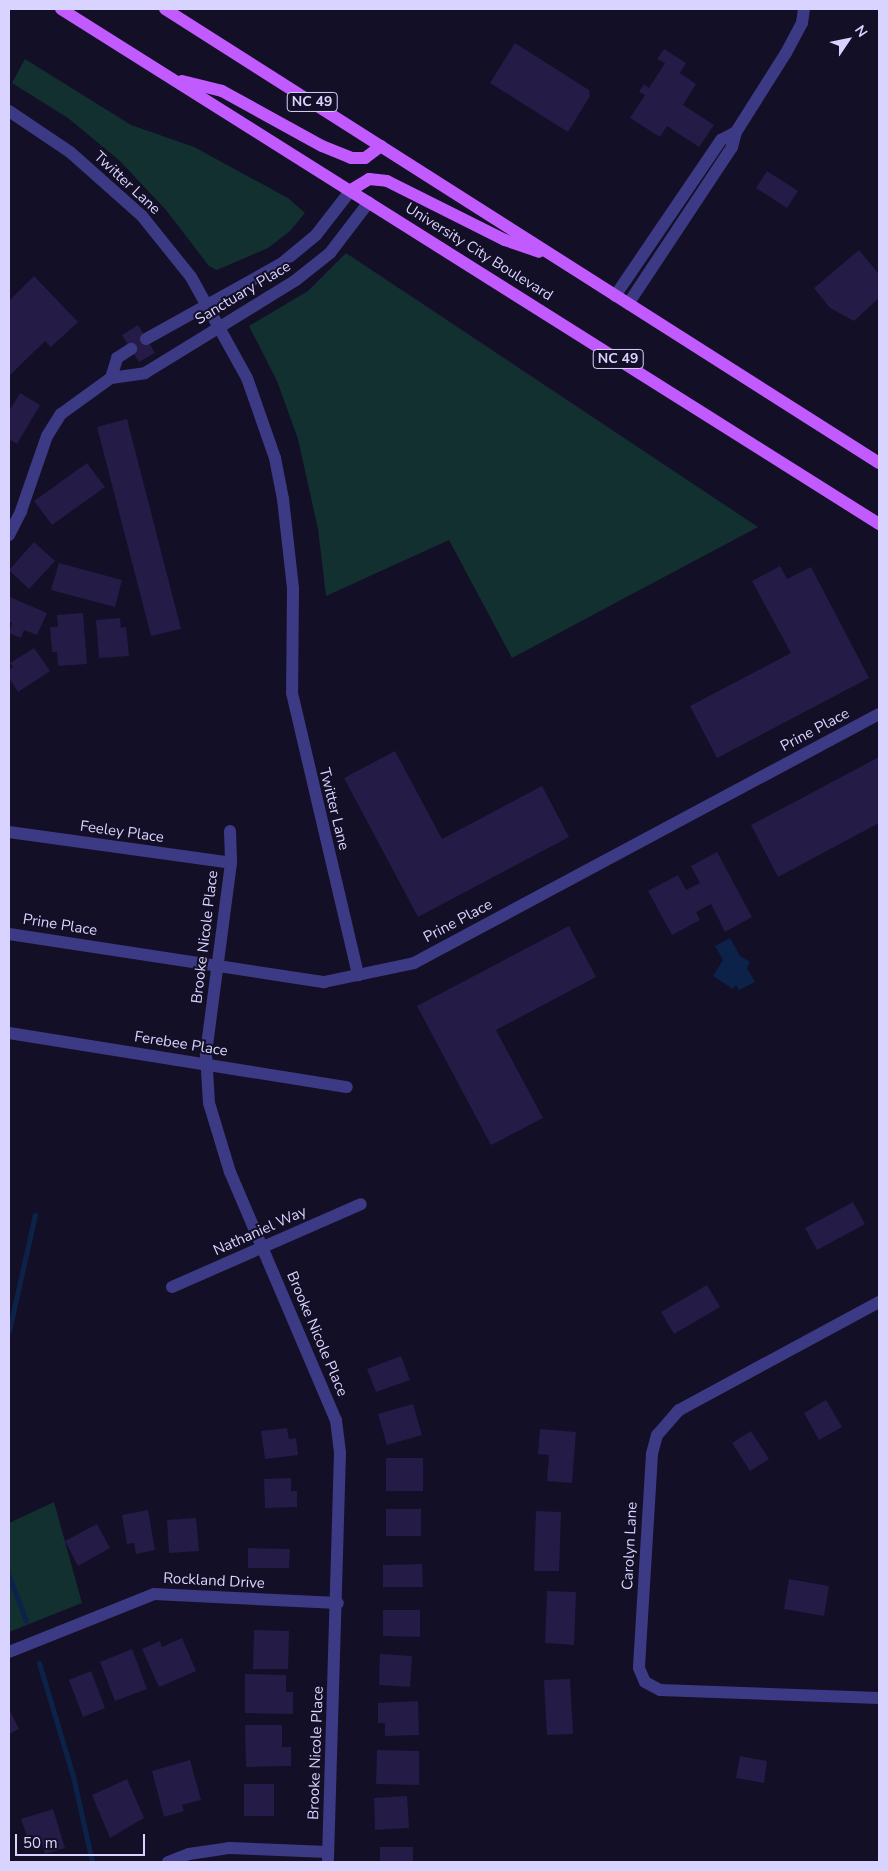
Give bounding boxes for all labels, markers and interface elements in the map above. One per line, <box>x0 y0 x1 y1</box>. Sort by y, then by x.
north arrow <box>823 15 873 65</box>
text: N <box>850 22 872 41</box>
road number: NC 49 <box>286 90 338 114</box>
street label: Twitter Lane <box>90 148 164 218</box>
street label: University City Boulevard <box>402 199 556 305</box>
street label: Sanctuary Place <box>192 257 294 329</box>
road number: NC 49 <box>592 348 644 370</box>
street label: Prine Place <box>778 704 852 756</box>
street label: Twitter Lane <box>315 766 353 852</box>
street label: Feeley Place <box>79 817 165 847</box>
street label: Brooke Nicole Place <box>188 869 222 1005</box>
street label: Prine Place <box>421 895 495 947</box>
street label: Prine Place <box>21 910 99 940</box>
street label: Ferebee Place <box>133 1028 229 1060</box>
street label: Nathaniel Way <box>211 1202 309 1260</box>
street label: Brooke Nicole Place <box>283 1269 351 1399</box>
street label: Carolyn Lane <box>619 1501 641 1591</box>
street label: Rockland Drive <box>163 1569 265 1593</box>
street label: Brooke Nicole Place <box>305 1686 327 1820</box>
scale bar <box>18 1824 148 1856</box>
text: 50 m <box>23 1833 58 1853</box>

